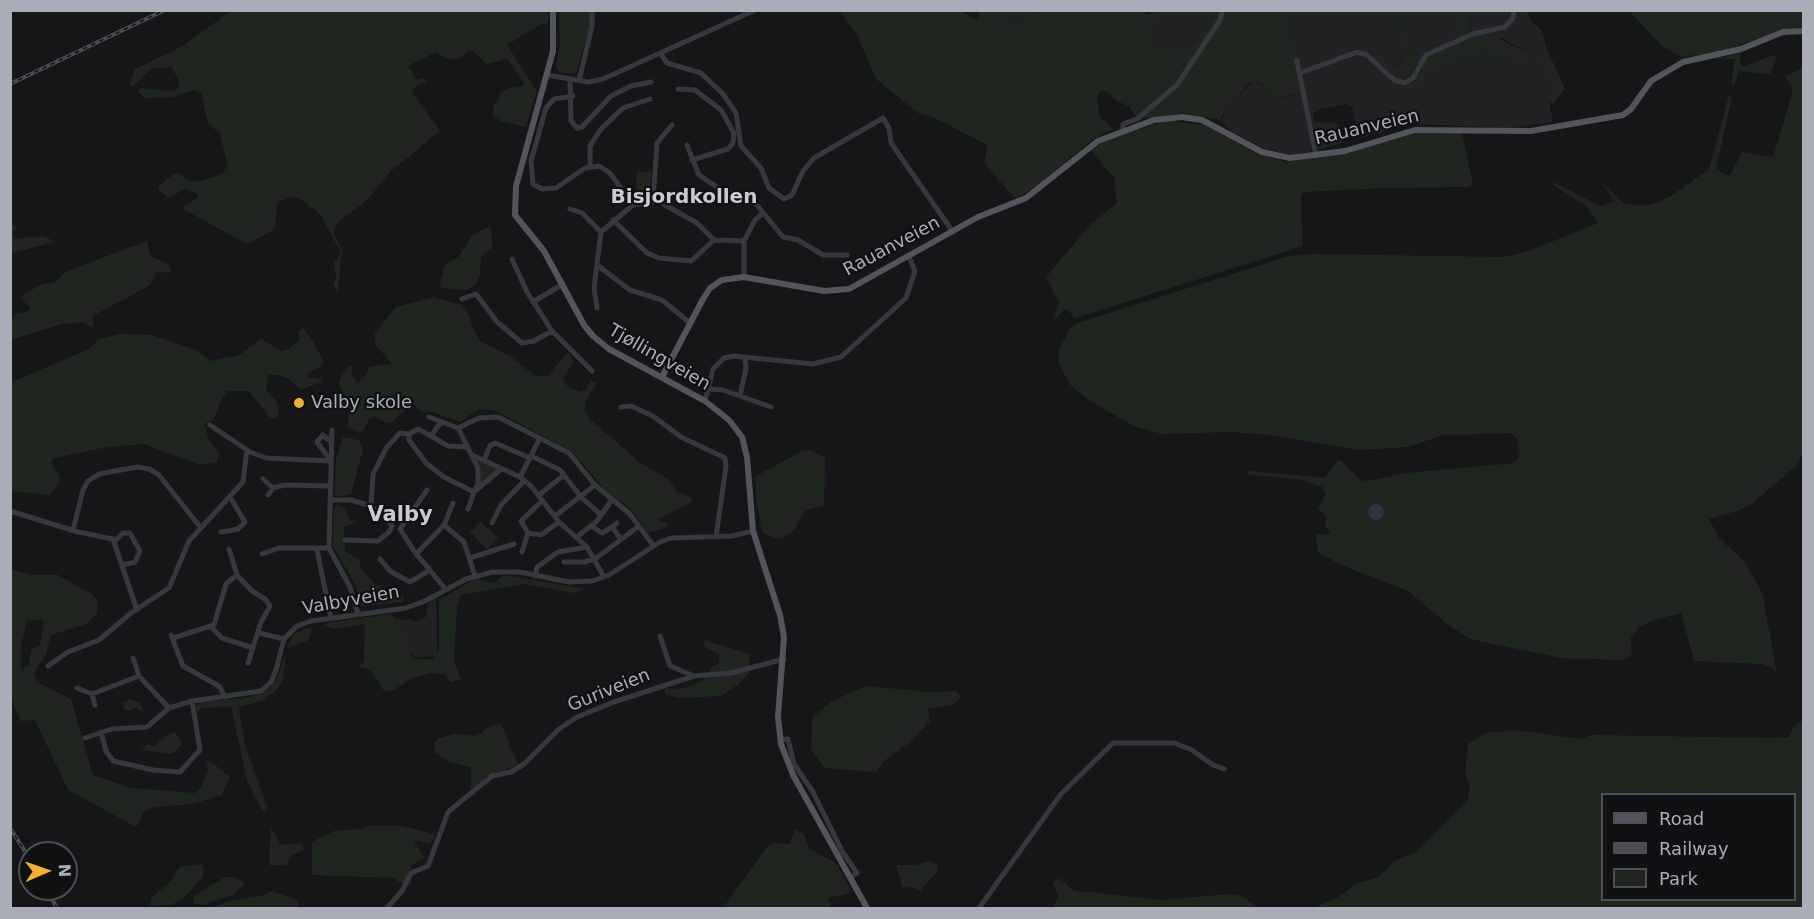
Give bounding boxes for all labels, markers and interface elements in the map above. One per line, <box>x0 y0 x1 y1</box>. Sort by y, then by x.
street label: Rauanveien <box>1313 106 1421 150</box>
district label: Bisjordkollen <box>611 186 757 210</box>
street label: Rauanveien <box>840 213 944 281</box>
street label: Tjøllingveien <box>604 320 714 396</box>
place label: Valby skole <box>311 392 412 414</box>
marker: Valby skole <box>292 396 306 410</box>
district label: Valby <box>367 503 433 529</box>
street label: Valbyveien <box>301 582 401 620</box>
street label: Guriveien <box>565 665 653 717</box>
legend <box>1601 793 1796 901</box>
text: Road <box>1659 808 1704 829</box>
text: Railway <box>1659 838 1729 859</box>
north arrow <box>18 841 78 901</box>
text: N <box>55 863 74 877</box>
text: Park <box>1659 868 1698 889</box>

